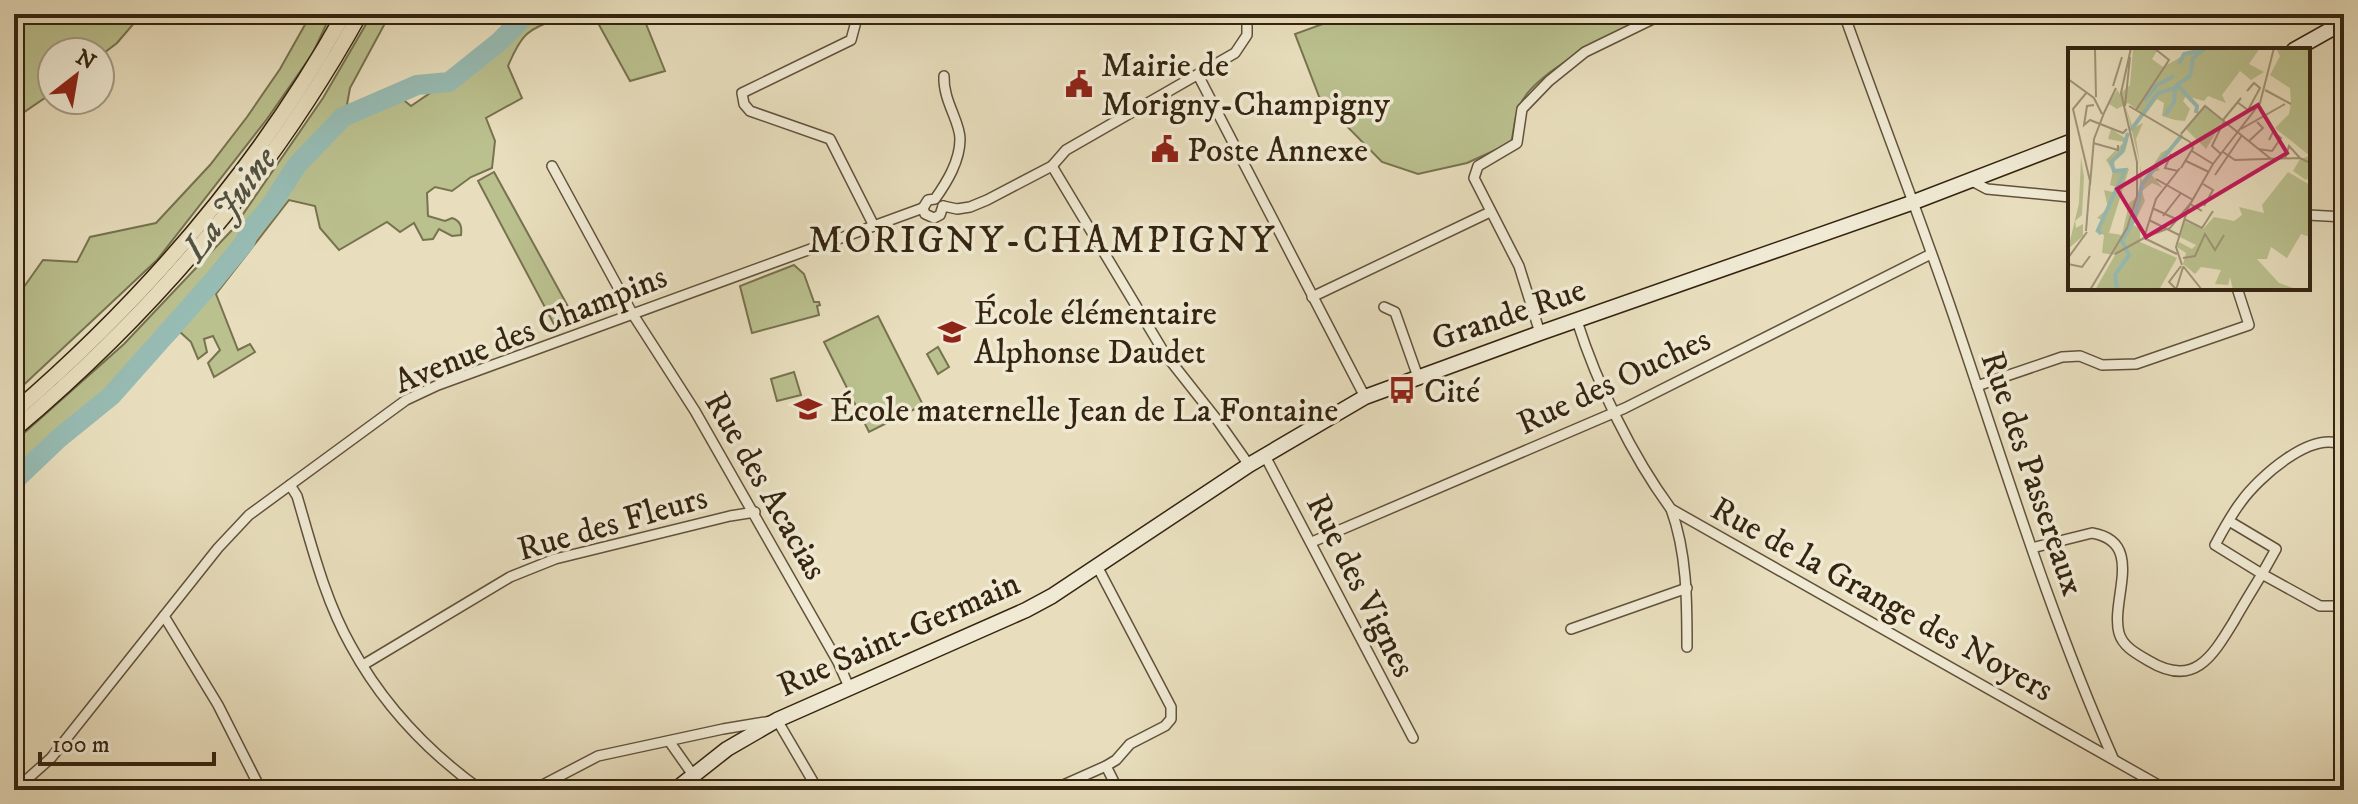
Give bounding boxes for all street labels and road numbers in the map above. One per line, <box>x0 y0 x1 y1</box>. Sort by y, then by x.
street label: Avenue des Champins <box>388 256 673 404</box>
street label: Grande Rue <box>1426 269 1591 361</box>
street label: Rue des Ouches <box>1511 319 1717 445</box>
street label: Rue des Passereaux <box>1971 346 2094 601</box>
street label: Rue des Acacias <box>695 385 836 587</box>
street label: Rue des Fleurs <box>513 477 712 571</box>
street label: Rue des Vignes <box>1296 487 1424 684</box>
street label: Rue de la Grange des Noyers <box>1704 488 2061 711</box>
street label: Rue Saint-Germain <box>771 563 1027 707</box>

